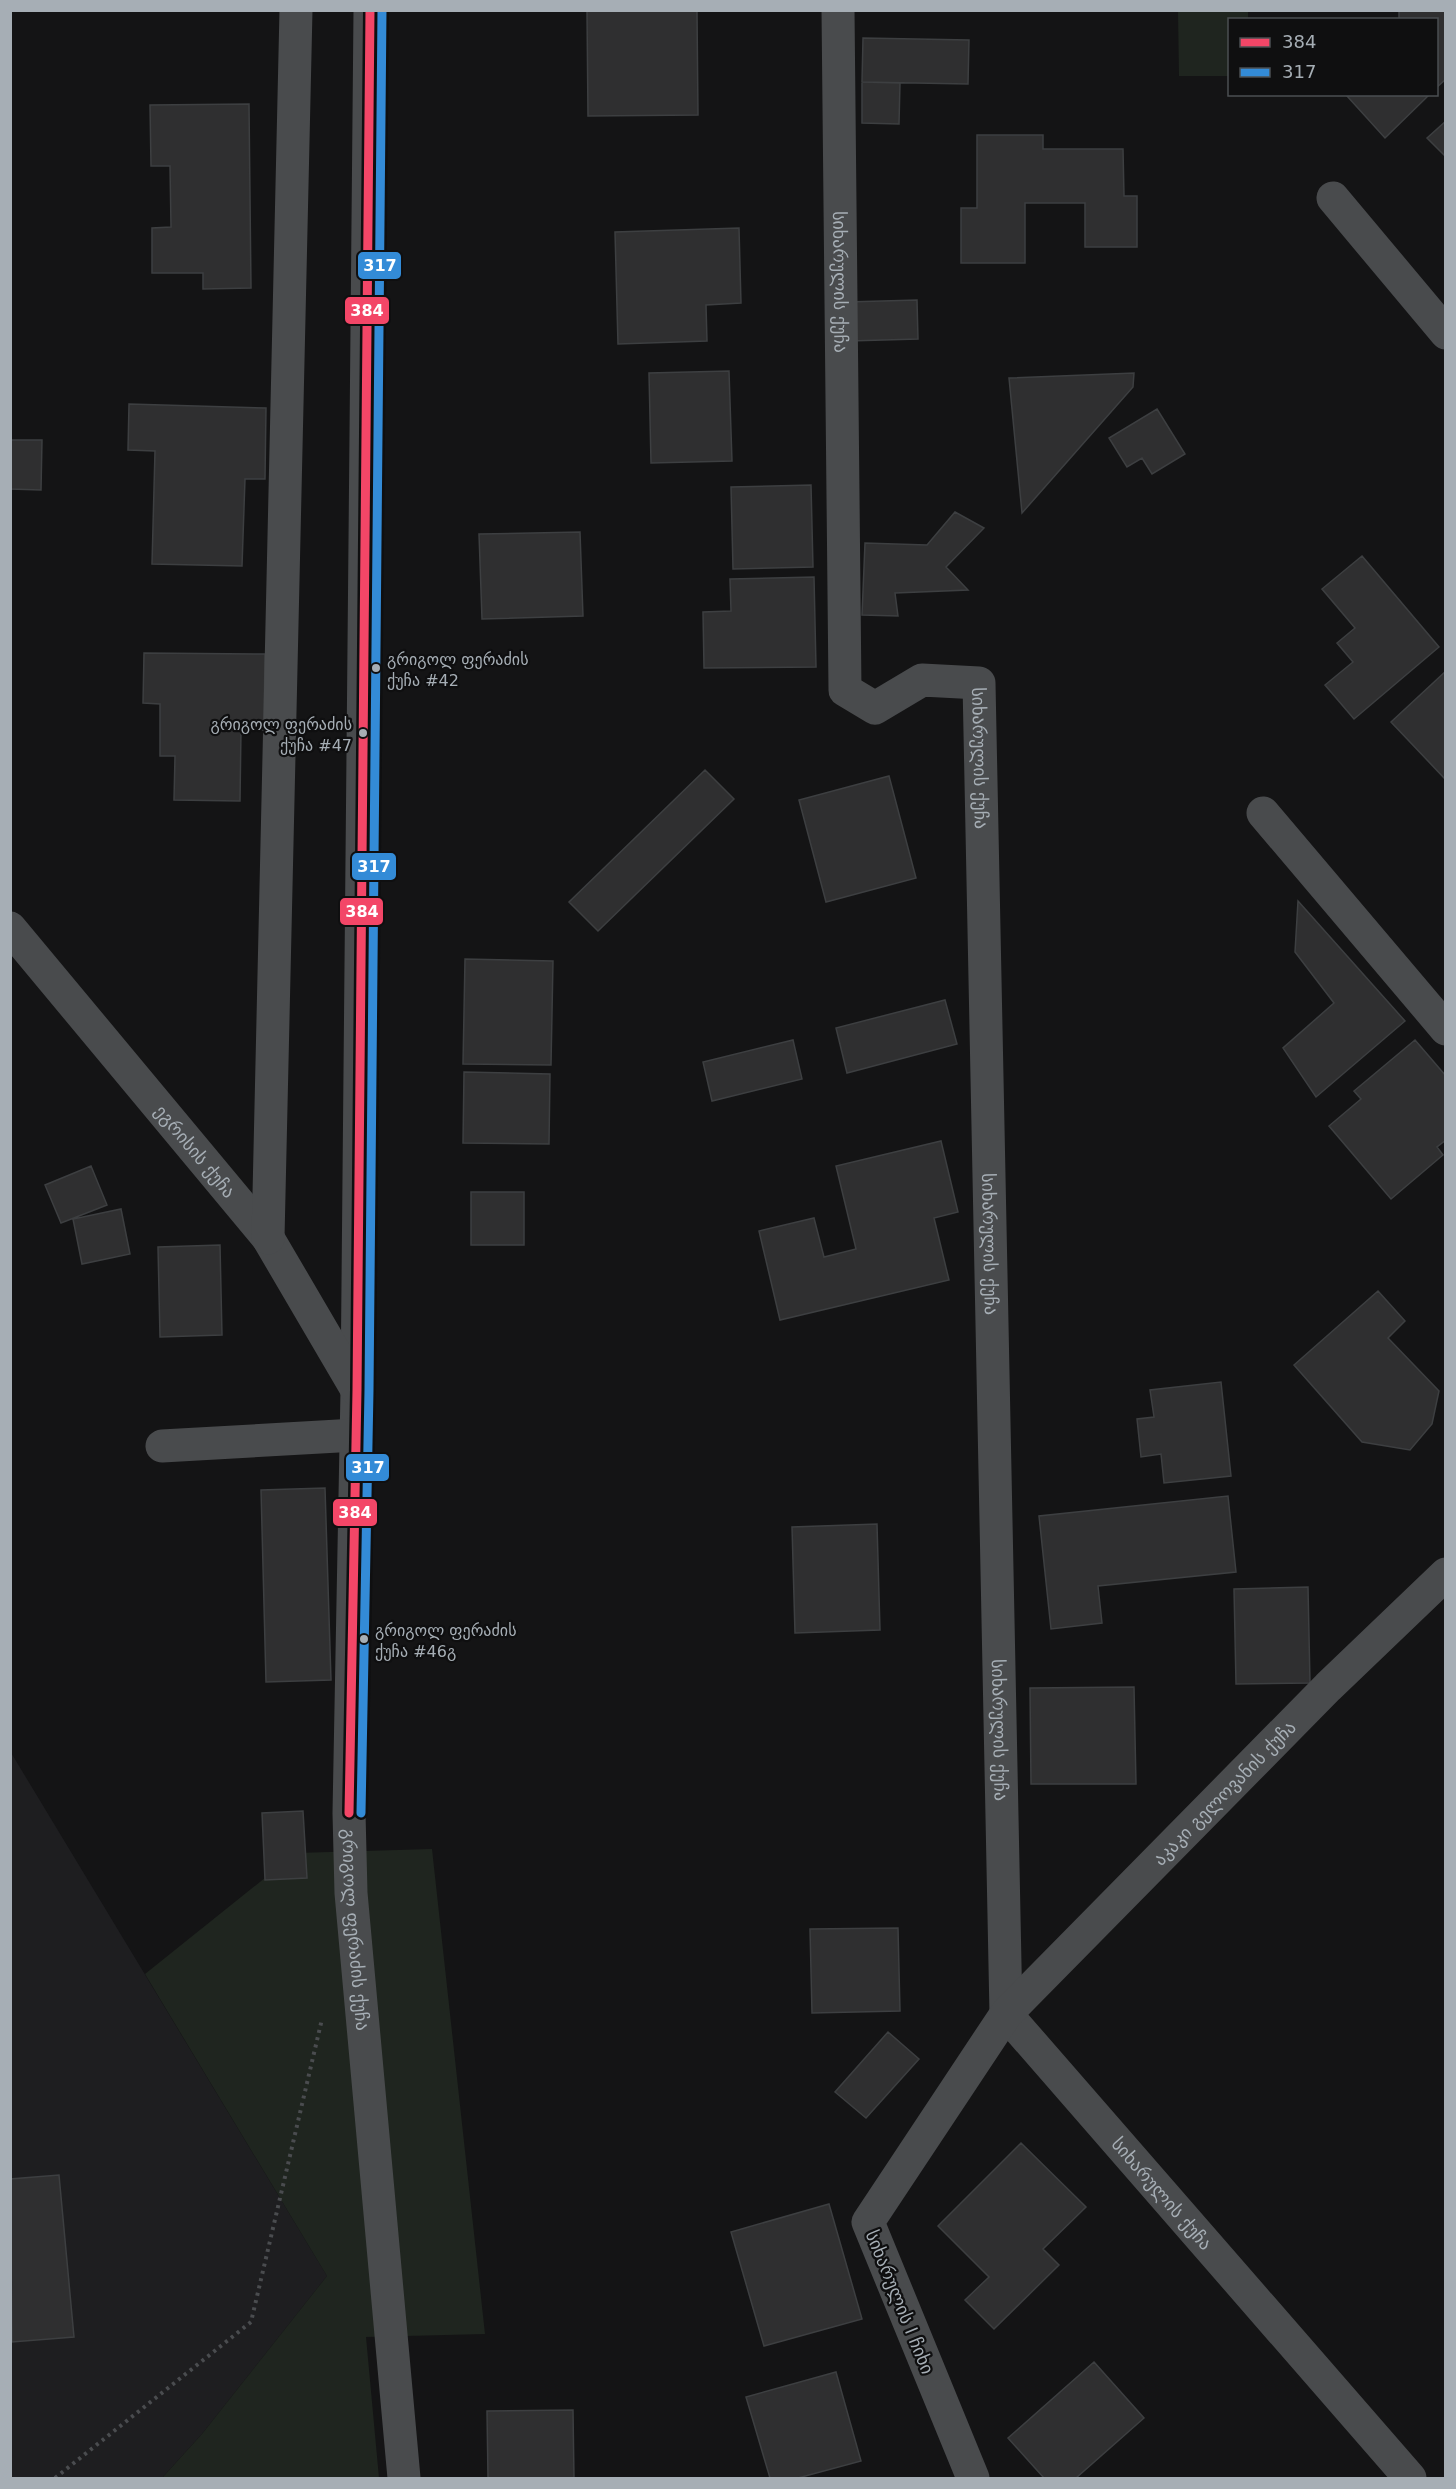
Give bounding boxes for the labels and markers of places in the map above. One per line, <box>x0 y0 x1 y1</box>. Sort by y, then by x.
place label: გრიგოლ ფერაძის ქუჩა #42 <box>387 650 529 690</box>
marker: გრიგოლ ფერაძის ქუჩა #42 <box>370 662 382 674</box>
place label: გრიგოლ ფერაძის ქუჩა #47 <box>211 715 352 755</box>
marker: გრიგოლ ფერაძის ქუჩა #47 <box>357 727 369 739</box>
place label: გრიგოლ ფერაძის ქუჩა #46გ <box>375 1621 517 1661</box>
marker: გრიგოლ ფერაძის ქუჩა #46გ <box>358 1633 370 1645</box>

